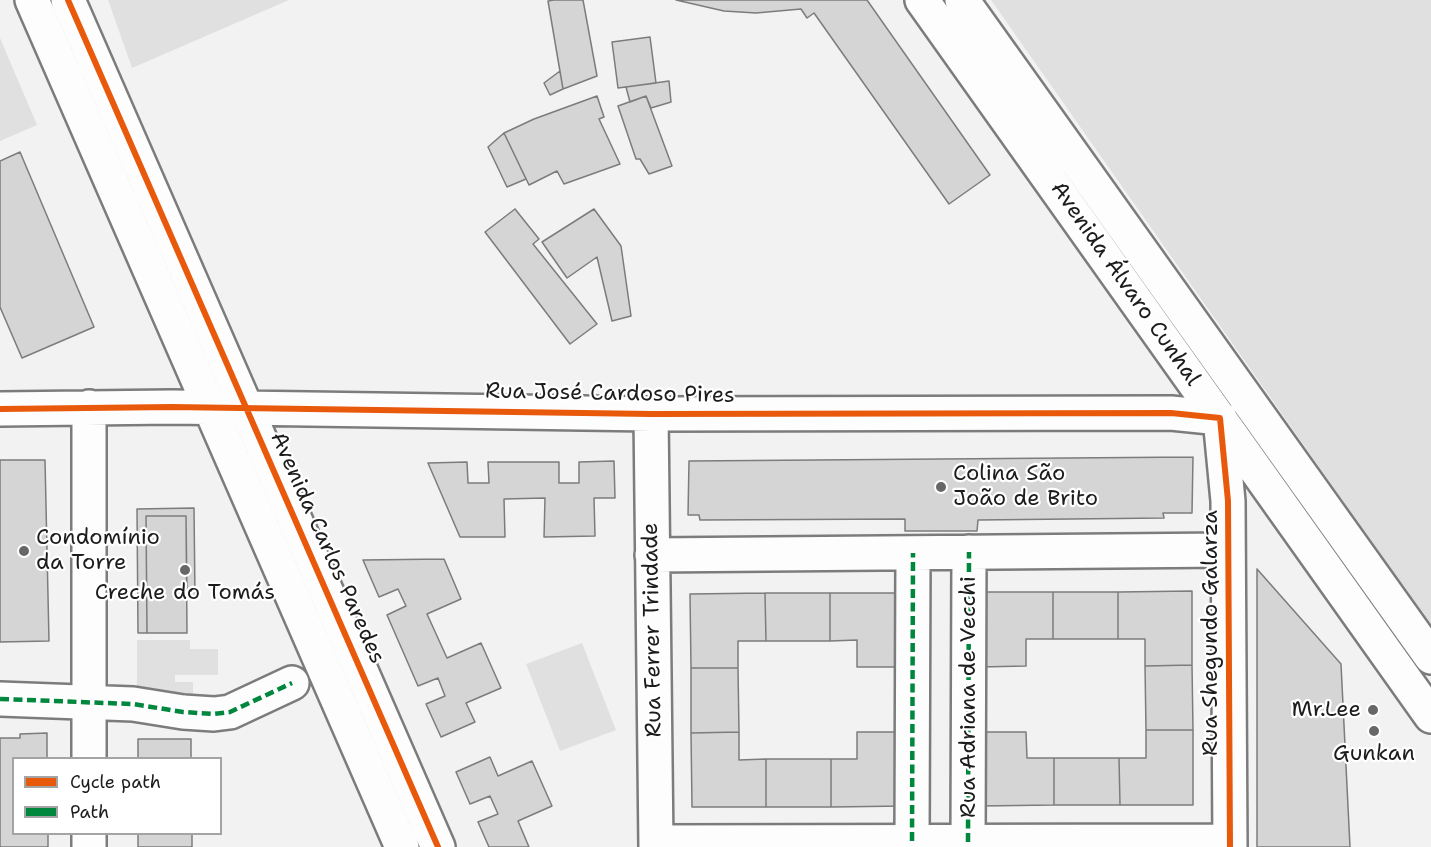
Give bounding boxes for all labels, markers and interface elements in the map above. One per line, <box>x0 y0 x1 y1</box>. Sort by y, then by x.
street label: Avenida Álvaro Cunhal <box>1044 177 1206 391</box>
street label: Rua José Cardoso Pires <box>485 379 735 409</box>
street label: Avenida Carlos Paredes <box>264 428 390 668</box>
place label: Colina São João de Brito <box>953 461 1098 512</box>
marker: Colina São João de Brito <box>934 480 948 494</box>
street label: Rua Shegundo Galarza <box>1198 510 1224 756</box>
street label: Rua Ferrer Trindade <box>638 522 668 738</box>
place label: Condomínio da Torre <box>36 525 160 576</box>
marker: Condomínio da Torre <box>17 544 31 558</box>
marker: Creche do Tomás <box>178 563 192 577</box>
street label: Rua Adriana de Vecchi <box>956 576 982 818</box>
place label: Creche do Tomás <box>95 580 275 606</box>
place label: Mr.Lee <box>1291 697 1361 723</box>
marker: Mr.Lee <box>1366 703 1380 717</box>
marker: Gunkan <box>1367 724 1381 738</box>
place label: Gunkan <box>1333 741 1415 767</box>
legend <box>12 757 222 835</box>
text: Cycle path <box>70 770 161 794</box>
text: Path <box>70 800 109 824</box>

